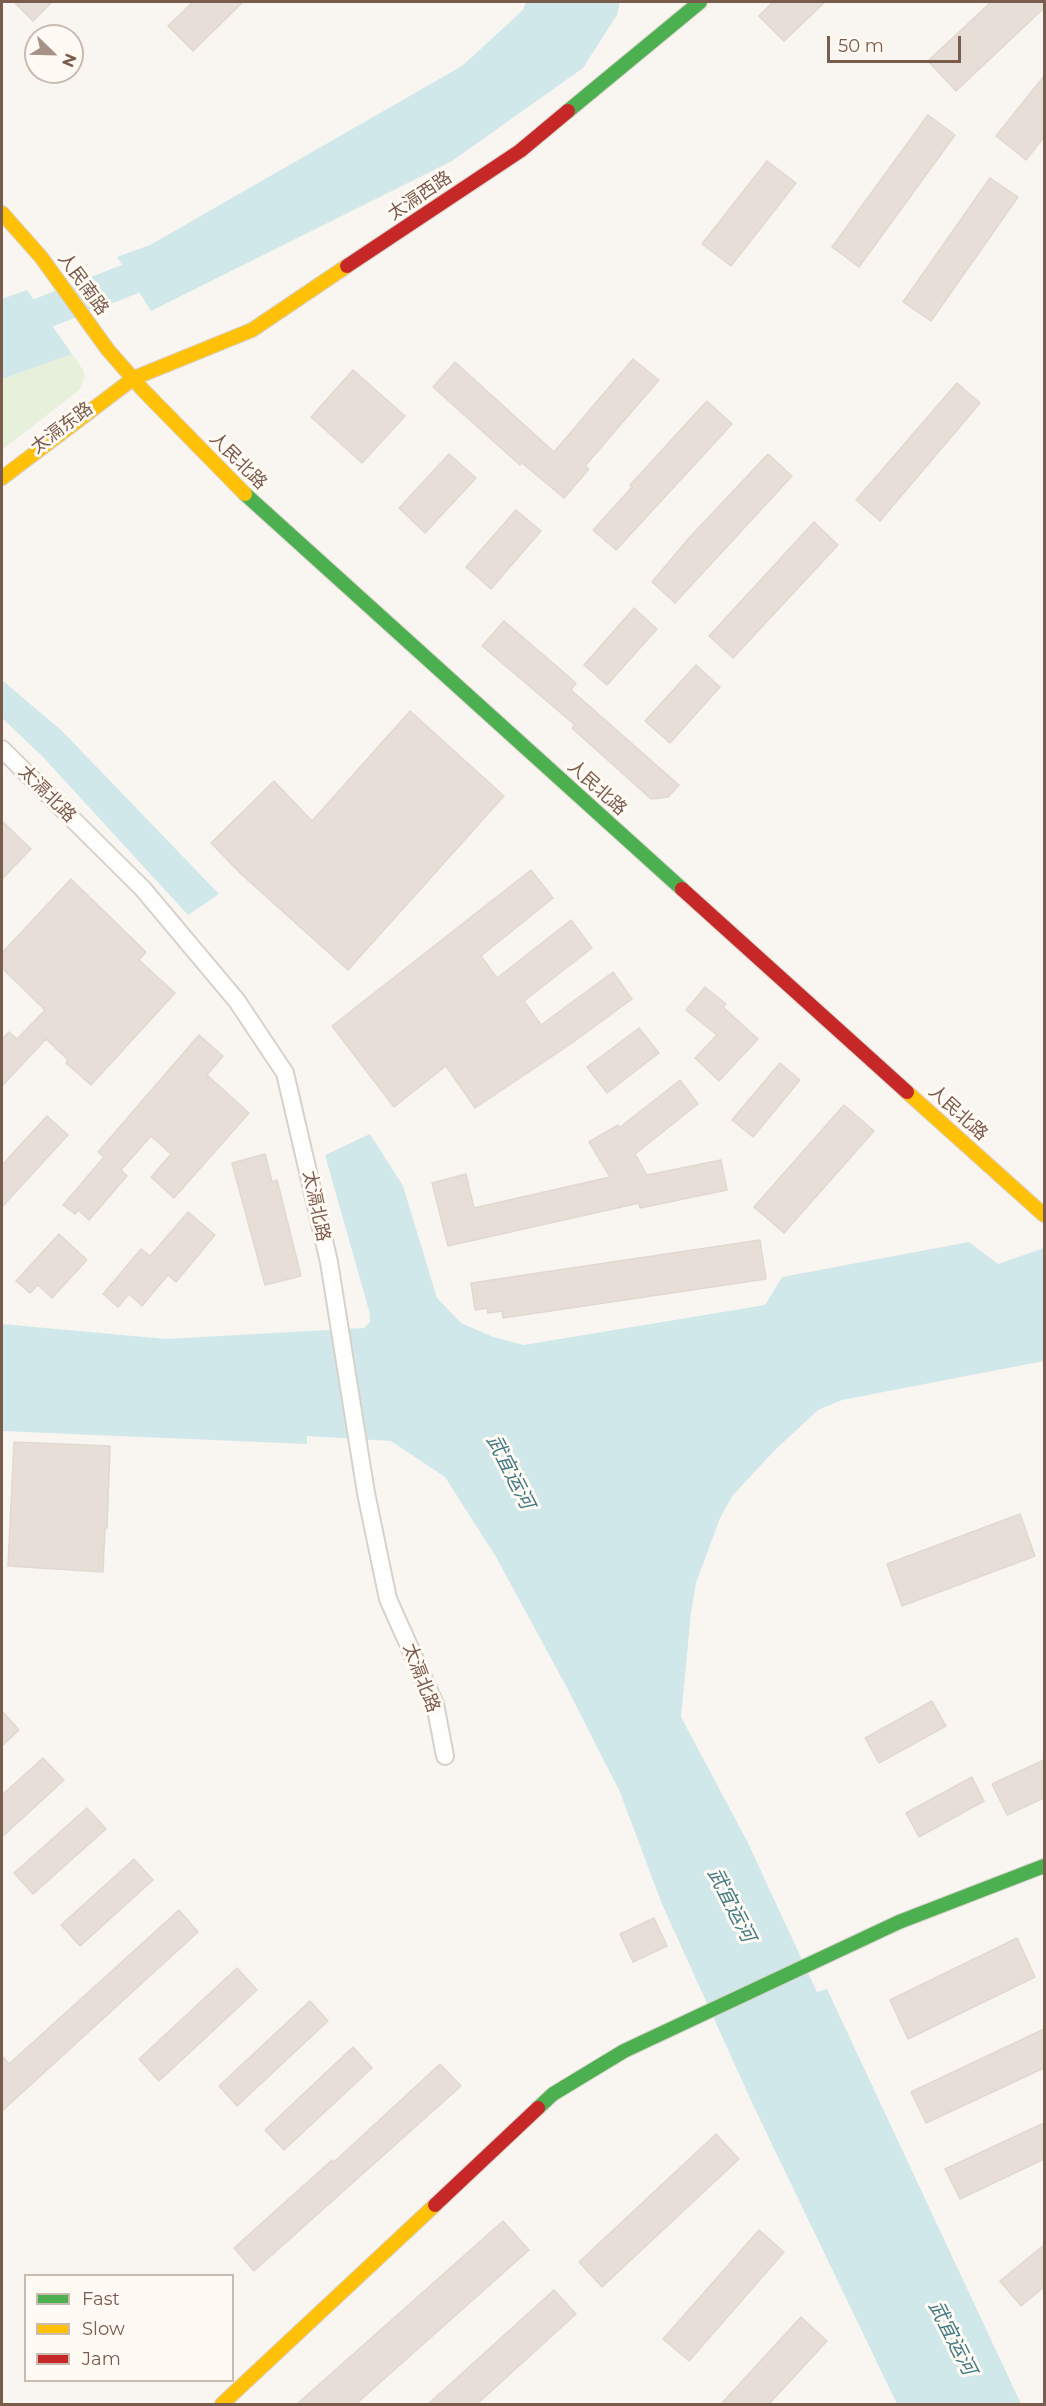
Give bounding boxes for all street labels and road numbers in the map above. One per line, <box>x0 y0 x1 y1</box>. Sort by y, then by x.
street label: 太滆西路 <box>384 167 456 225</box>
street label: 人民南路 <box>53 249 113 319</box>
street label: 太滆东路 <box>27 398 97 458</box>
street label: 人民北路 <box>205 428 271 494</box>
street label: 人民北路 <box>563 756 631 820</box>
street label: 太滆北路 <box>14 761 80 827</box>
street label: 人民北路 <box>924 1081 992 1145</box>
street label: 太滆北路 <box>298 1169 334 1243</box>
street label: 太滆北路 <box>398 1641 444 1715</box>

